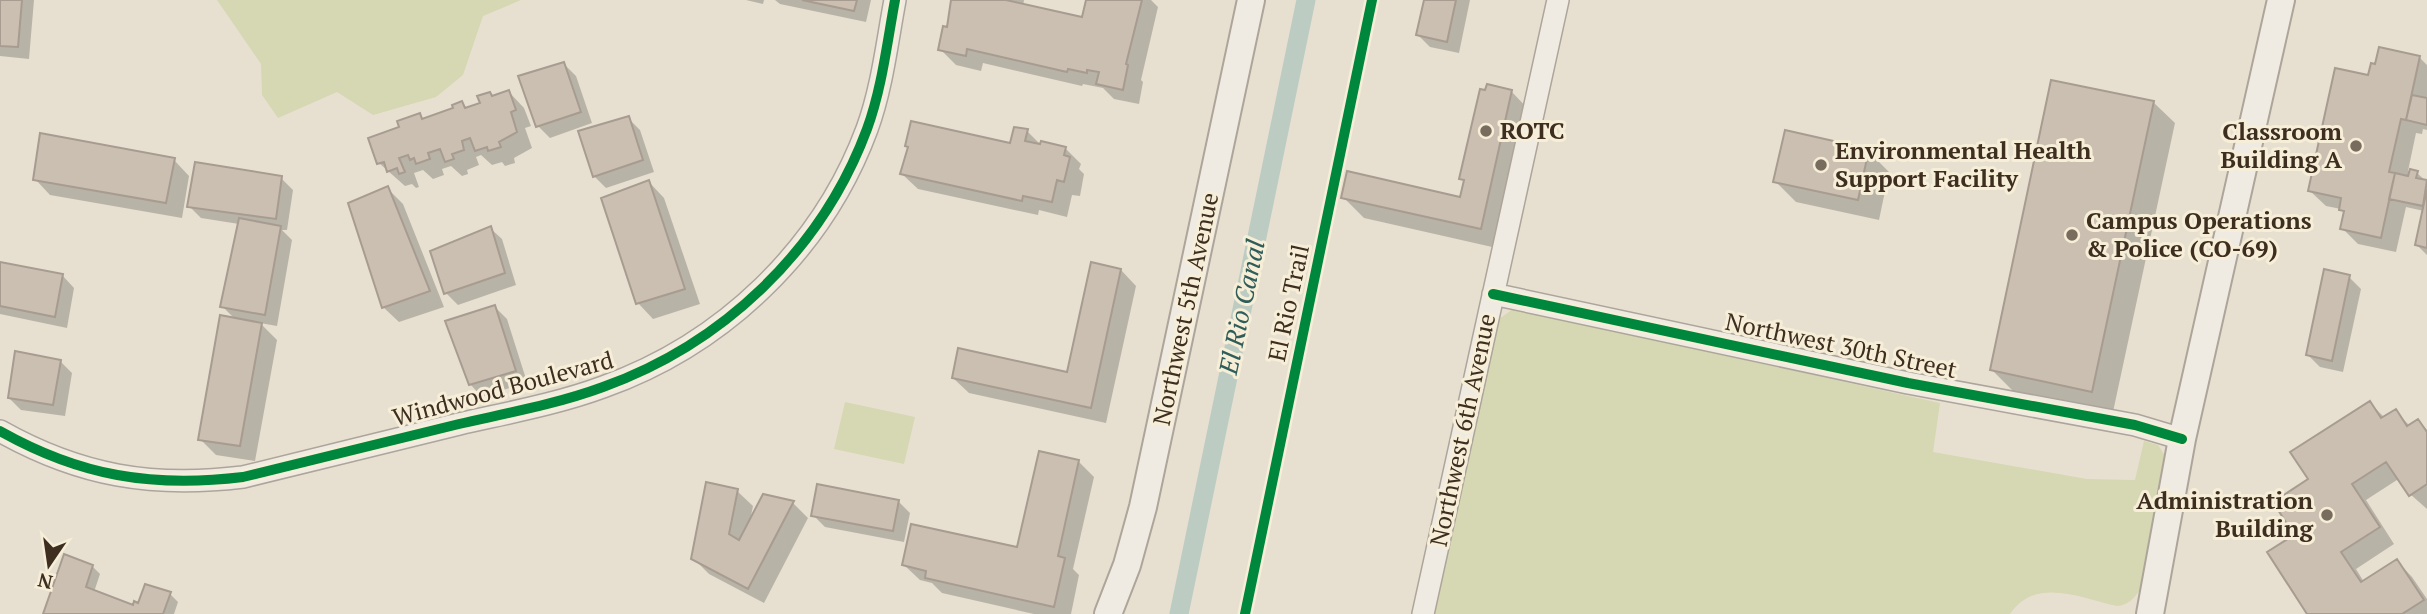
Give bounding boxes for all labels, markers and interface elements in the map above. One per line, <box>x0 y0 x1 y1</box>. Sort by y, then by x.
place label: ROTC <box>1500 114 1565 146</box>
place label: Classroom Building A <box>2220 115 2343 175</box>
marker: ROTC <box>1478 123 1494 139</box>
place label: Environmental Health Support Facility <box>1835 134 2092 194</box>
marker: Classroom Building A <box>2348 138 2364 154</box>
marker: Environmental Health Support Facility <box>1813 157 1829 173</box>
street label: Northwest 5th Avenue <box>1145 189 1225 428</box>
place label: Campus Operations & Police (CO-69) <box>2086 204 2312 264</box>
marker: Campus Operations & Police (CO-69) <box>2064 227 2080 243</box>
water label: El Rio Canal <box>1210 236 1272 378</box>
street label: El Rio Trail <box>1260 241 1316 364</box>
street label: Northwest 30th Street <box>1723 305 1960 385</box>
street label: Northwest 6th Avenue <box>1422 310 1502 549</box>
street label: Windwood Boulevard <box>389 343 617 433</box>
place label: Administration Building <box>2136 484 2314 544</box>
marker: Administration Building <box>2319 507 2335 523</box>
north arrow <box>14 530 84 600</box>
text: N <box>35 568 55 596</box>

